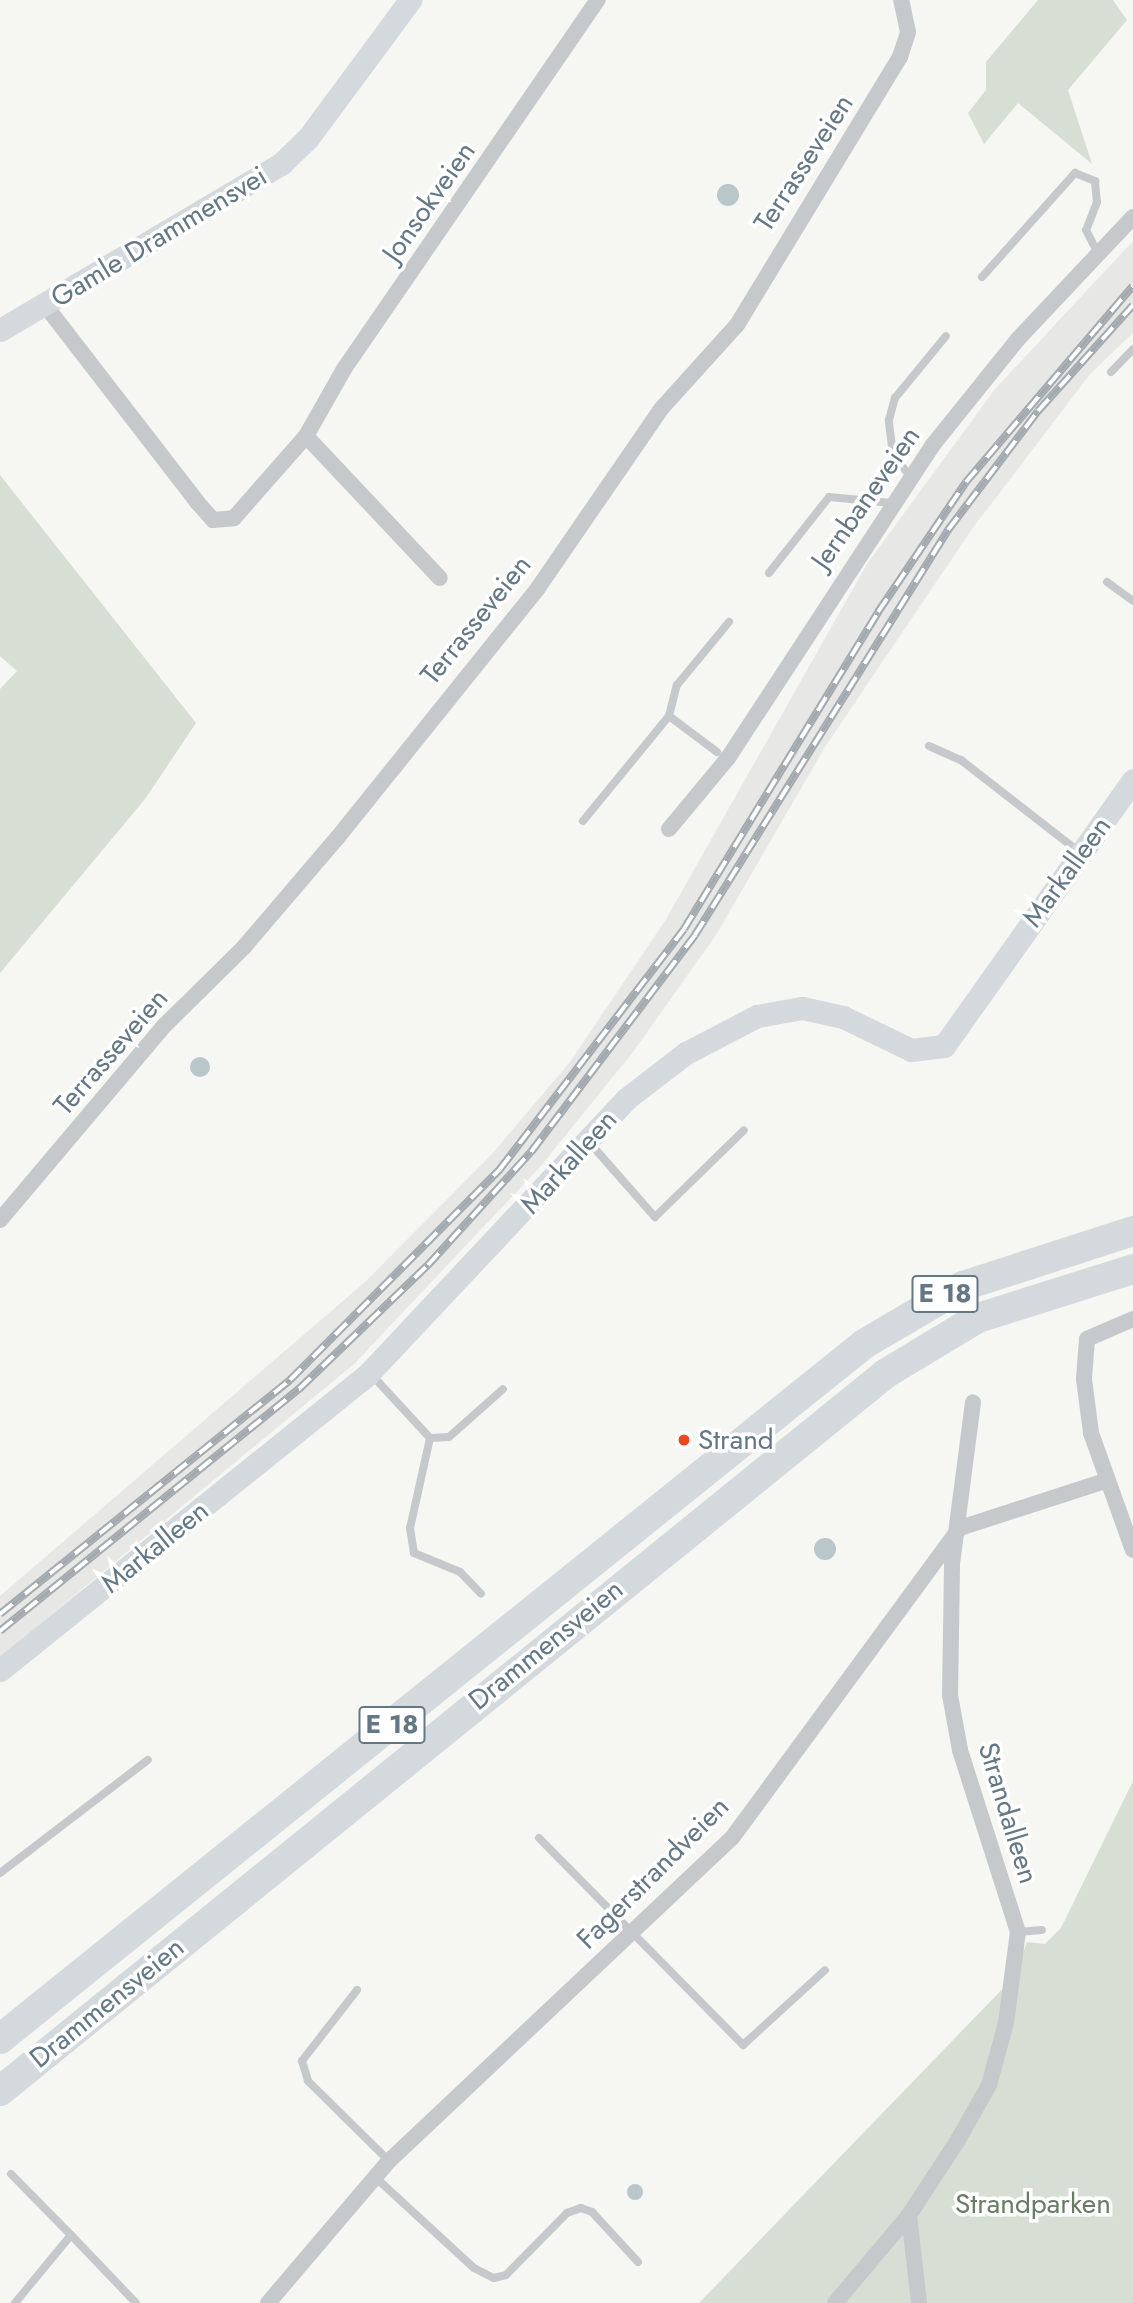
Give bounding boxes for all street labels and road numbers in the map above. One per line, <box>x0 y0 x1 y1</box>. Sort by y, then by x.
street label: Terrasseveien <box>747 88 861 238</box>
street label: Jonsokveien <box>375 136 483 268</box>
street label: Gamle Drammensvei <box>45 159 273 315</box>
street label: Jernbaneveien <box>805 420 927 576</box>
street label: Terrasseveien <box>414 549 538 691</box>
street label: Markalleen <box>1016 810 1118 934</box>
street label: Terrasseveien <box>47 982 175 1122</box>
street label: Markalleen <box>514 1103 624 1221</box>
road number: E 18 <box>910 1272 980 1316</box>
street label: Markalleen <box>95 1494 215 1600</box>
street label: Drammensveien <box>462 1573 630 1717</box>
road number: E 18 <box>357 1702 427 1748</box>
street label: Strandalleen <box>971 1738 1045 1888</box>
street label: Fagerstrandveien <box>570 1790 736 1956</box>
street label: Drammensveien <box>23 1931 191 2075</box>

